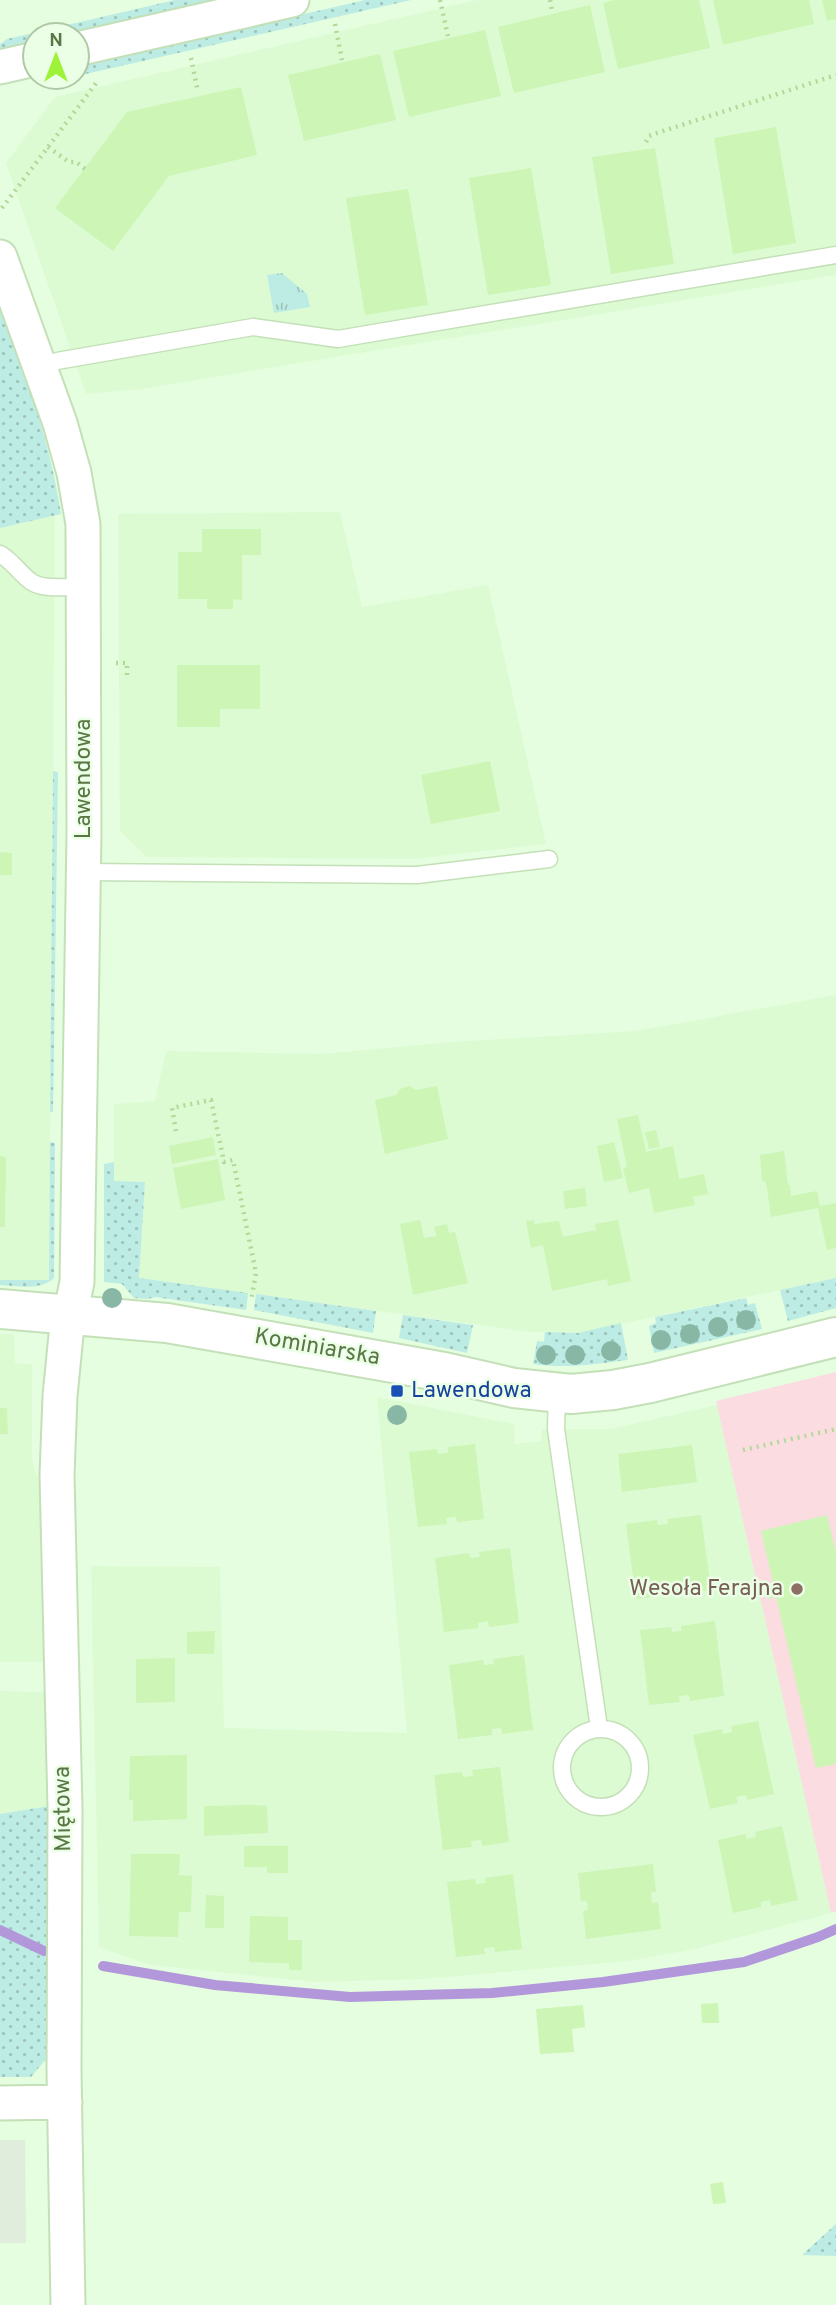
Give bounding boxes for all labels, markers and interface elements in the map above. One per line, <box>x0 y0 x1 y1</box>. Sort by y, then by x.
north arrow <box>21 21 91 91</box>
text: N <box>49 29 63 53</box>
street label: Lawendowa <box>70 719 99 839</box>
street label: Kominiarska <box>252 1323 382 1373</box>
place label: Lawendowa <box>411 1377 532 1406</box>
marker: Lawendowa <box>389 1383 405 1399</box>
place label: Wesoła Ferajna <box>629 1575 783 1604</box>
marker: Wesoła Ferajna <box>789 1581 805 1597</box>
street label: Miętowa <box>49 1766 79 1852</box>

